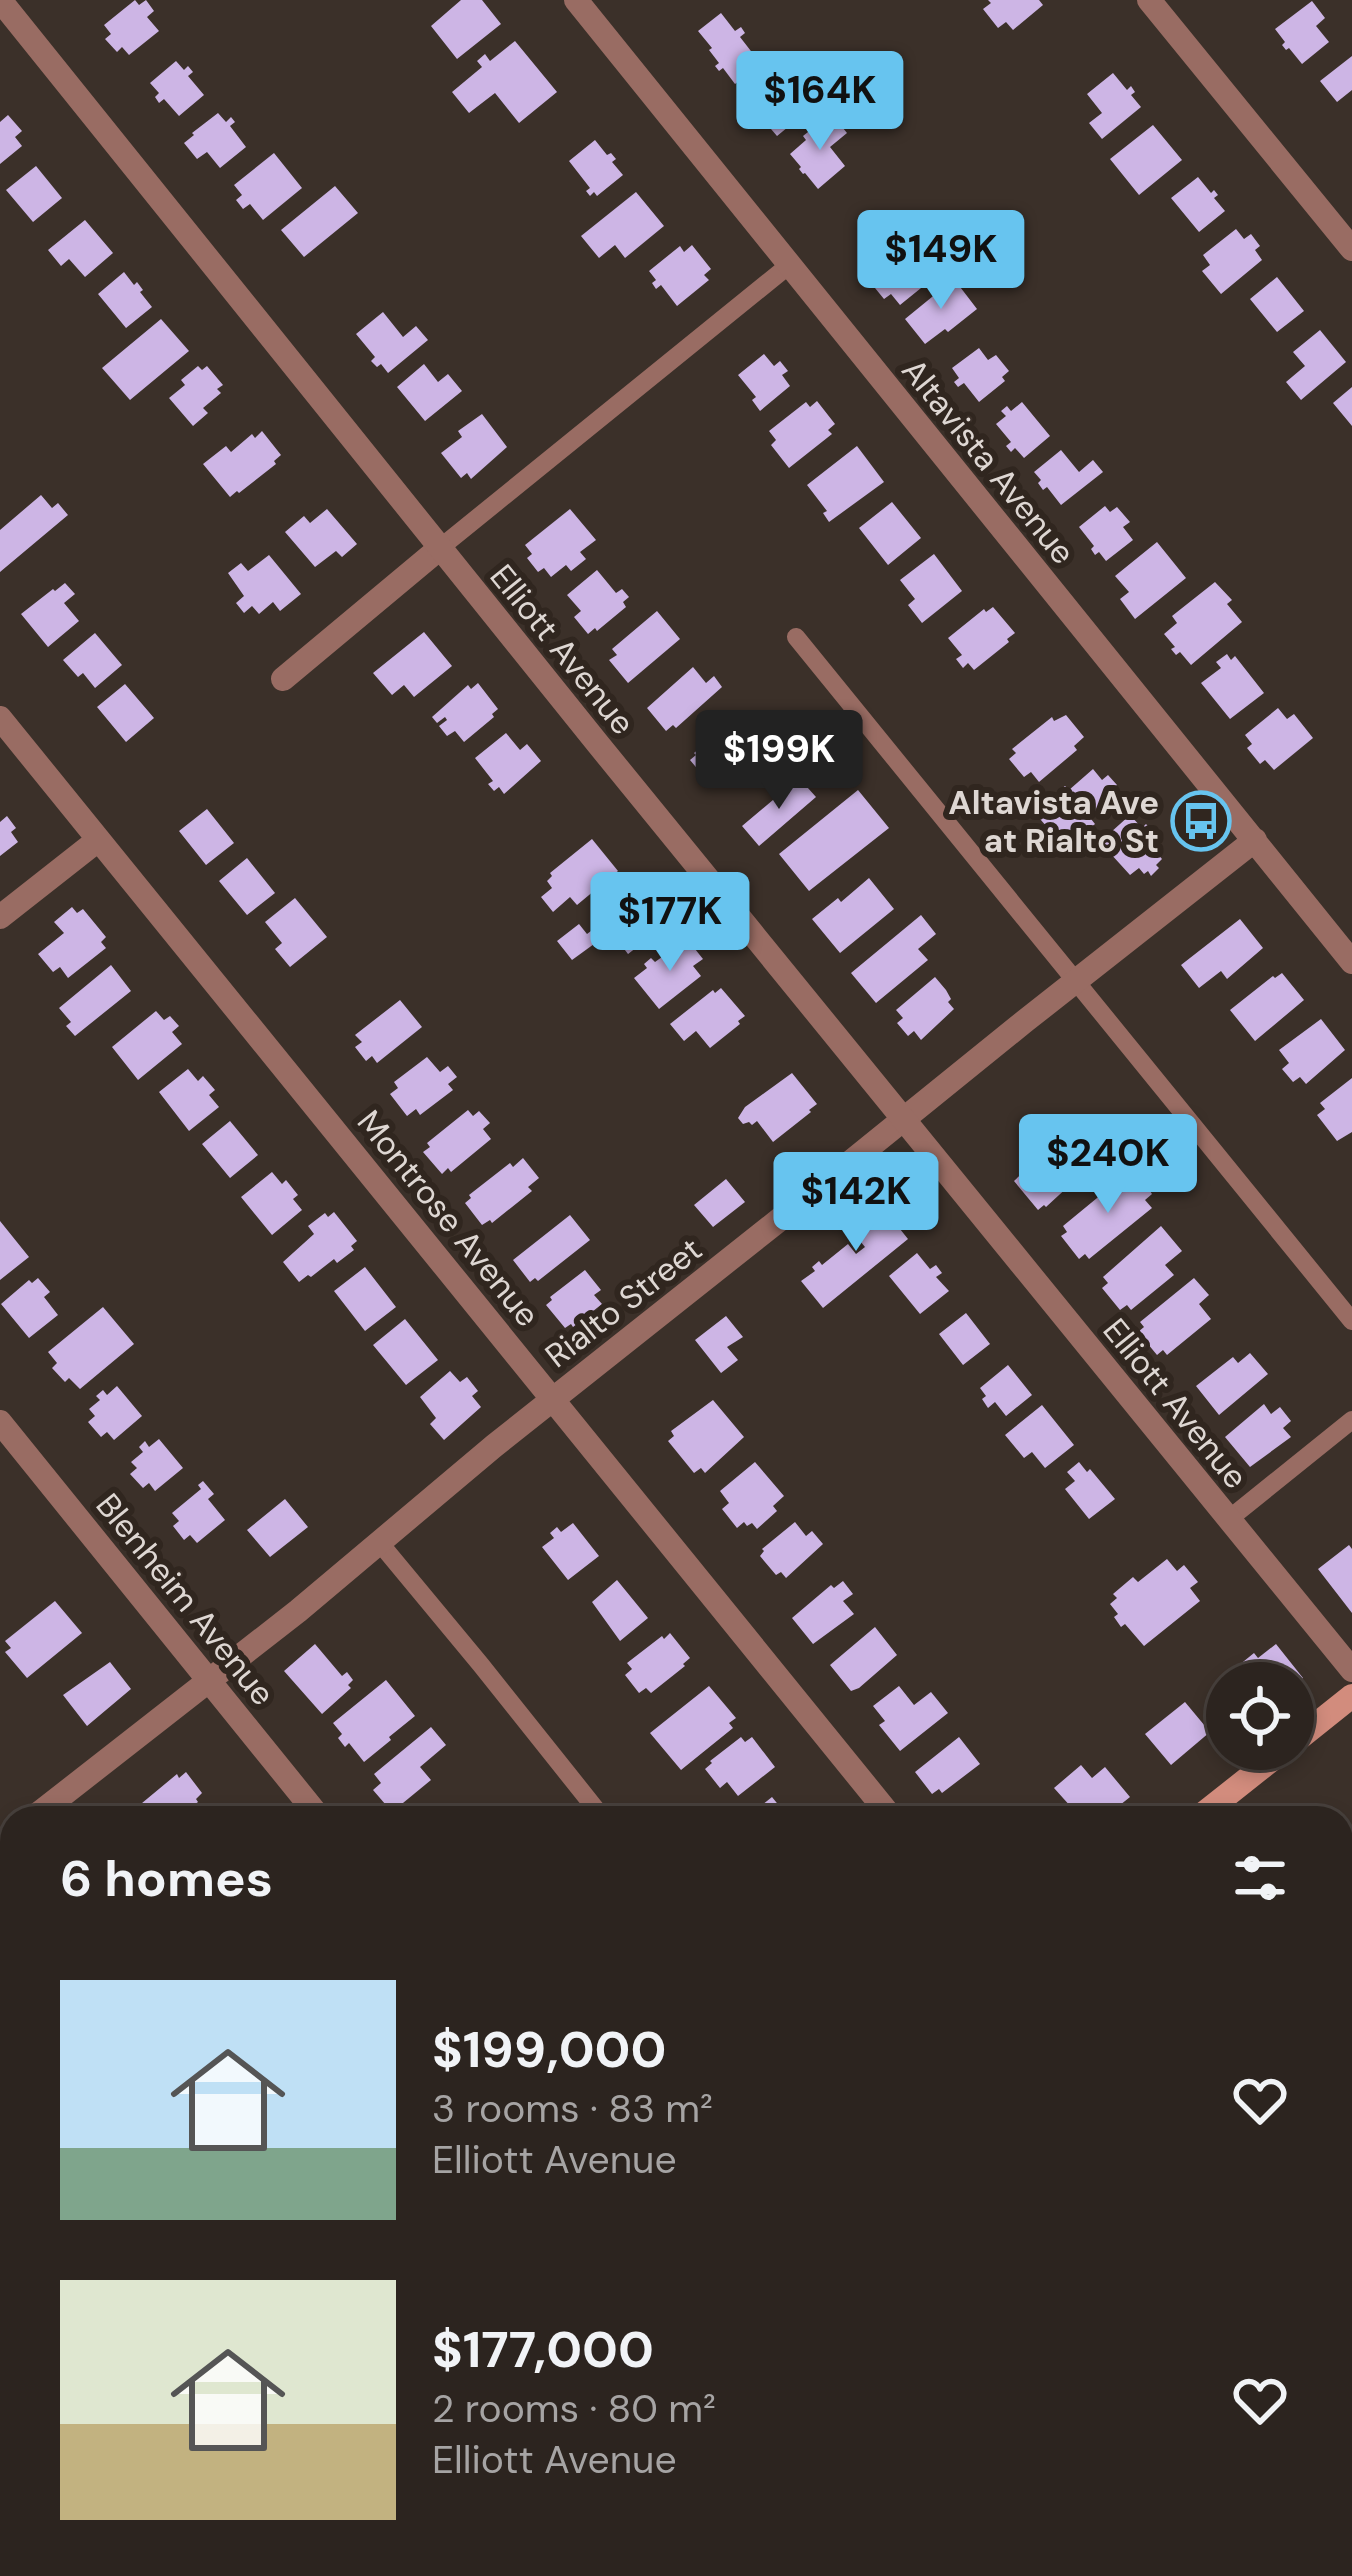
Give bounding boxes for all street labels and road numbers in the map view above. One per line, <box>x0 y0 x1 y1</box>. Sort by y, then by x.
street label: Altavista Avenue <box>892 350 1085 573</box>
street label: Elliott Avenue <box>481 555 644 743</box>
street label: Montrose Avenue <box>348 1101 549 1335</box>
street label: Rialto Street <box>536 1228 710 1377</box>
street label: Elliott Avenue <box>1094 1309 1257 1497</box>
street label: Blenheim Avenue <box>87 1484 284 1714</box>

